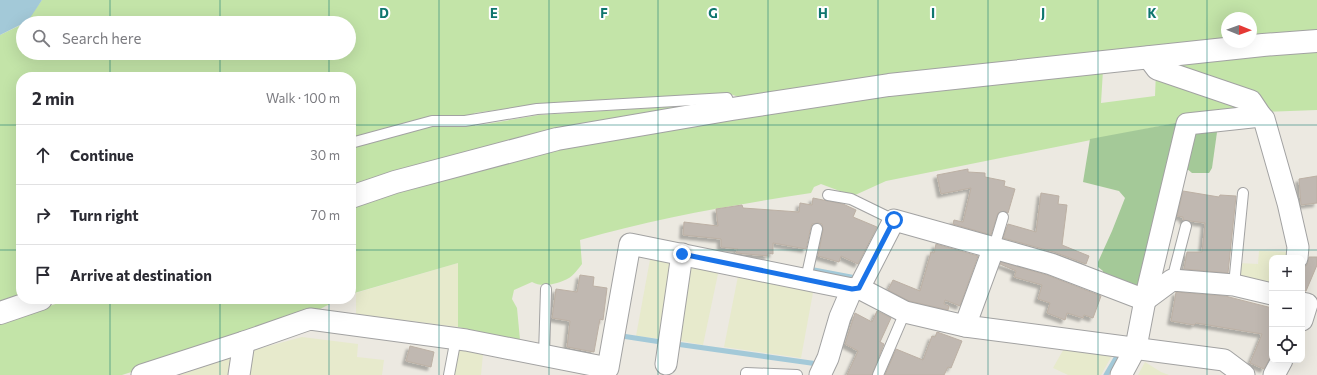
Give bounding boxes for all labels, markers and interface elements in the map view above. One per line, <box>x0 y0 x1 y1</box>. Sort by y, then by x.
text: D <box>379 5 389 21</box>
text: E <box>490 5 498 21</box>
text: F <box>600 5 608 21</box>
text: G <box>708 5 718 21</box>
text: H <box>818 5 828 21</box>
text: I <box>931 5 935 21</box>
text: J <box>1041 5 1045 21</box>
text: K <box>1147 5 1157 21</box>
north arrow <box>1221 12 1257 48</box>
search box <box>16 16 356 60</box>
icon: search <box>30 27 52 49</box>
text: Search here <box>62 29 141 47</box>
text: 2 min <box>32 88 74 109</box>
text: Walk · 100 m <box>266 90 340 106</box>
icon: ahead <box>32 144 54 166</box>
text: Continue <box>70 146 134 164</box>
text: 30 m <box>310 147 340 163</box>
icon: right <box>32 204 54 226</box>
text: Turn right <box>70 206 139 224</box>
text: 70 m <box>311 207 340 223</box>
route start <box>885 211 903 229</box>
route end <box>673 245 691 263</box>
map controls <box>1269 255 1305 363</box>
button: + <box>1269 255 1305 291</box>
icon: arrive <box>32 264 54 286</box>
text: Arrive at destination <box>70 266 212 284</box>
button: − <box>1269 291 1305 327</box>
button: locate <box>1269 327 1305 363</box>

